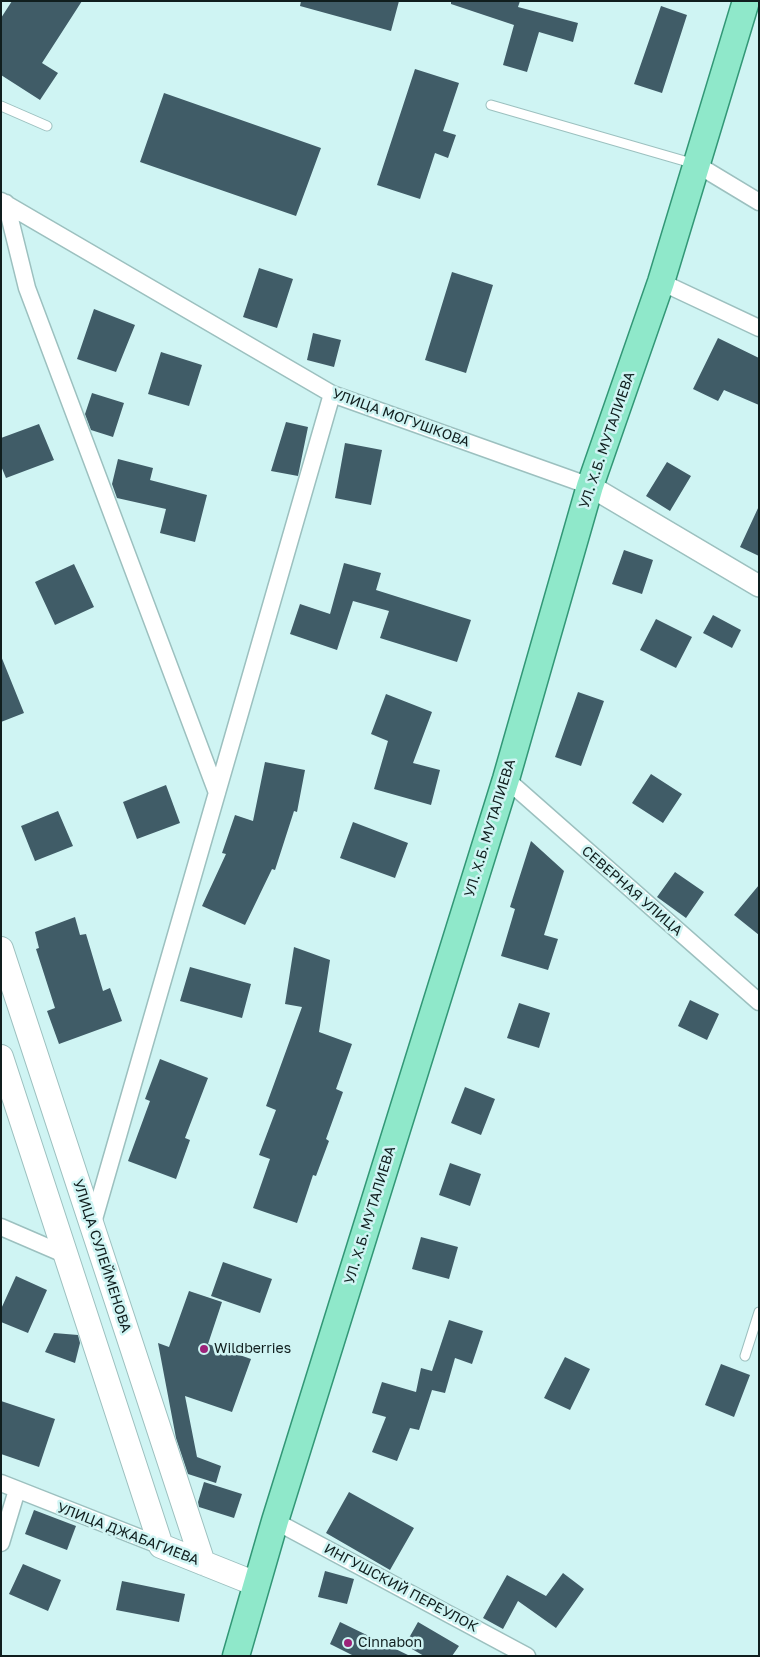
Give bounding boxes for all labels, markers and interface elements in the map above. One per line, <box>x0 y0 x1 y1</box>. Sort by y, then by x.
street label: УЛ. Х.Б. МУТАЛИЕВА <box>576 369 638 511</box>
street label: УЛИЦА МОГУШКОВА <box>330 385 472 451</box>
street label: УЛ. Х.Б. МУТАЛИЕВА <box>461 757 519 899</box>
street label: СЕВЕРНАЯ УЛИЦА <box>578 843 686 939</box>
street label: УЛ. Х.Б. МУТАЛИЕВА <box>341 1144 399 1286</box>
street label: УЛИЦА СУЛЕЙМЕНОВА <box>69 1177 135 1335</box>
place label: Wildberries <box>214 1341 291 1357</box>
marker: Wildberries <box>198 1343 210 1355</box>
street label: УЛИЦА ДЖАБАГИЕВА <box>55 1499 201 1569</box>
street label: ИНГУШСКИЙ ПЕРЕУЛОК <box>321 1540 481 1636</box>
place label: Cinnabon <box>358 1635 422 1651</box>
marker: Cinnabon <box>342 1637 354 1649</box>

